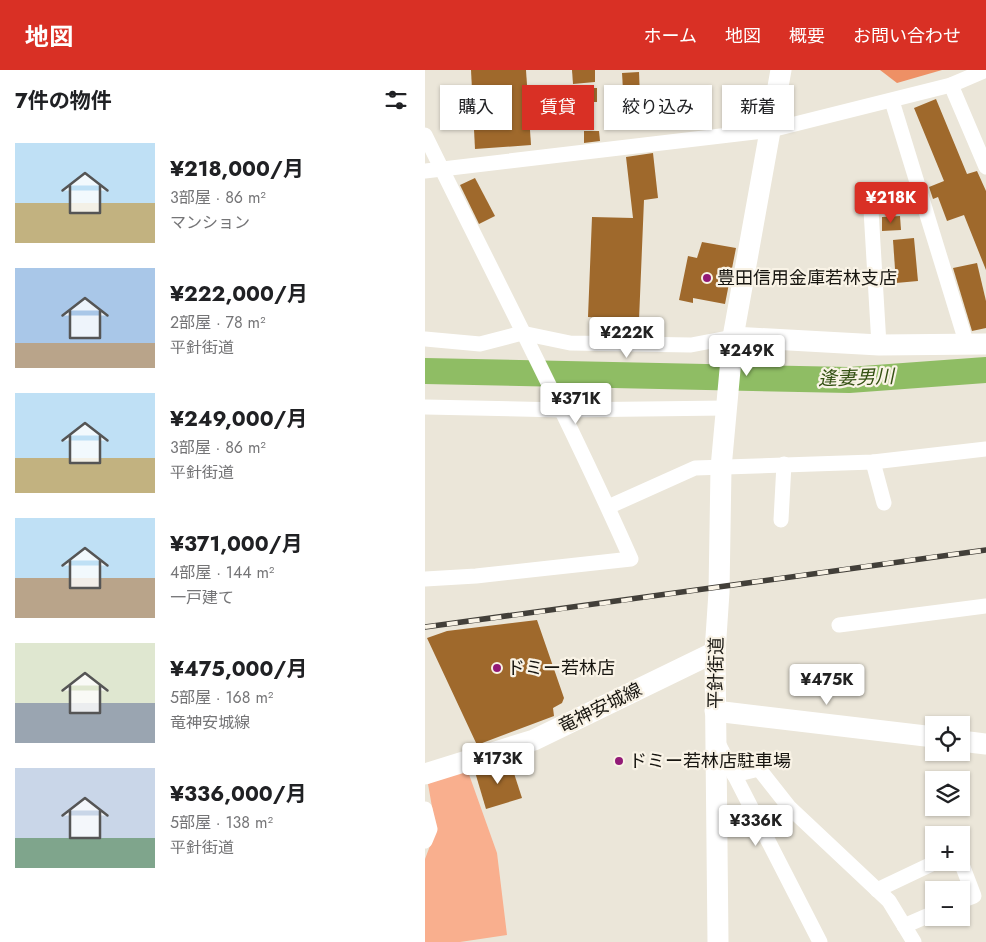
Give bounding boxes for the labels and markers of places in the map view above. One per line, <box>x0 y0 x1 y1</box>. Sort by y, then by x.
pin: ¥218K <box>856 182 926 224</box>
place label: 豊田信用金庫若林支店 <box>717 265 897 291</box>
marker: 豊田信用金庫若林支店 <box>701 272 713 284</box>
pin: ¥222K <box>592 316 662 359</box>
pin: ¥249K <box>712 334 782 377</box>
pin: ¥371K <box>541 382 611 425</box>
place label: ドミー若林店 <box>507 655 615 681</box>
marker: ドミー若林店 <box>491 662 503 674</box>
pin: ¥475K <box>792 664 862 706</box>
pin: ¥173K <box>463 742 533 785</box>
place label: ドミー若林店駐車場 <box>629 748 791 774</box>
marker: ドミー若林店駐車場 <box>613 755 625 767</box>
pin: ¥336K <box>721 804 791 847</box>

